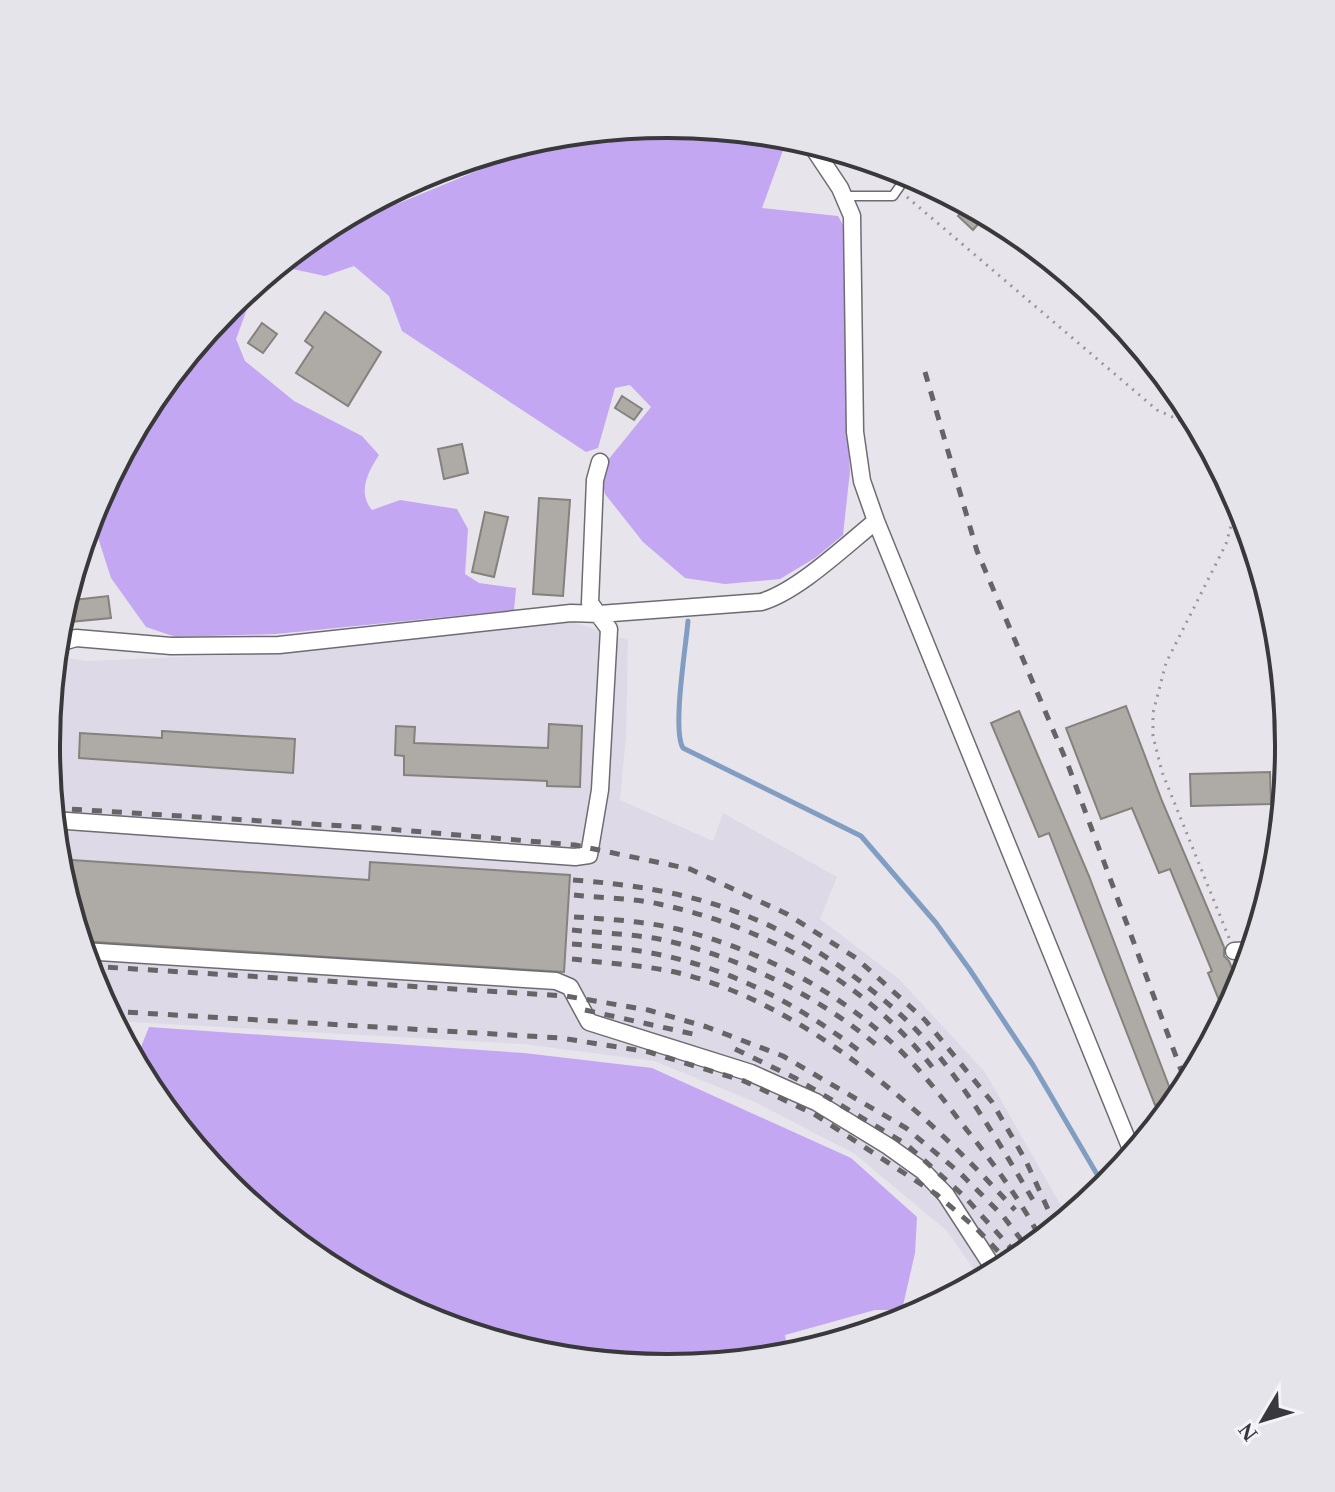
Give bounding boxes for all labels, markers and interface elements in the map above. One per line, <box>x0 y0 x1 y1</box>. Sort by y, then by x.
north arrow <box>1223 1380 1303 1460</box>
text: N <box>1233 1418 1262 1446</box>

